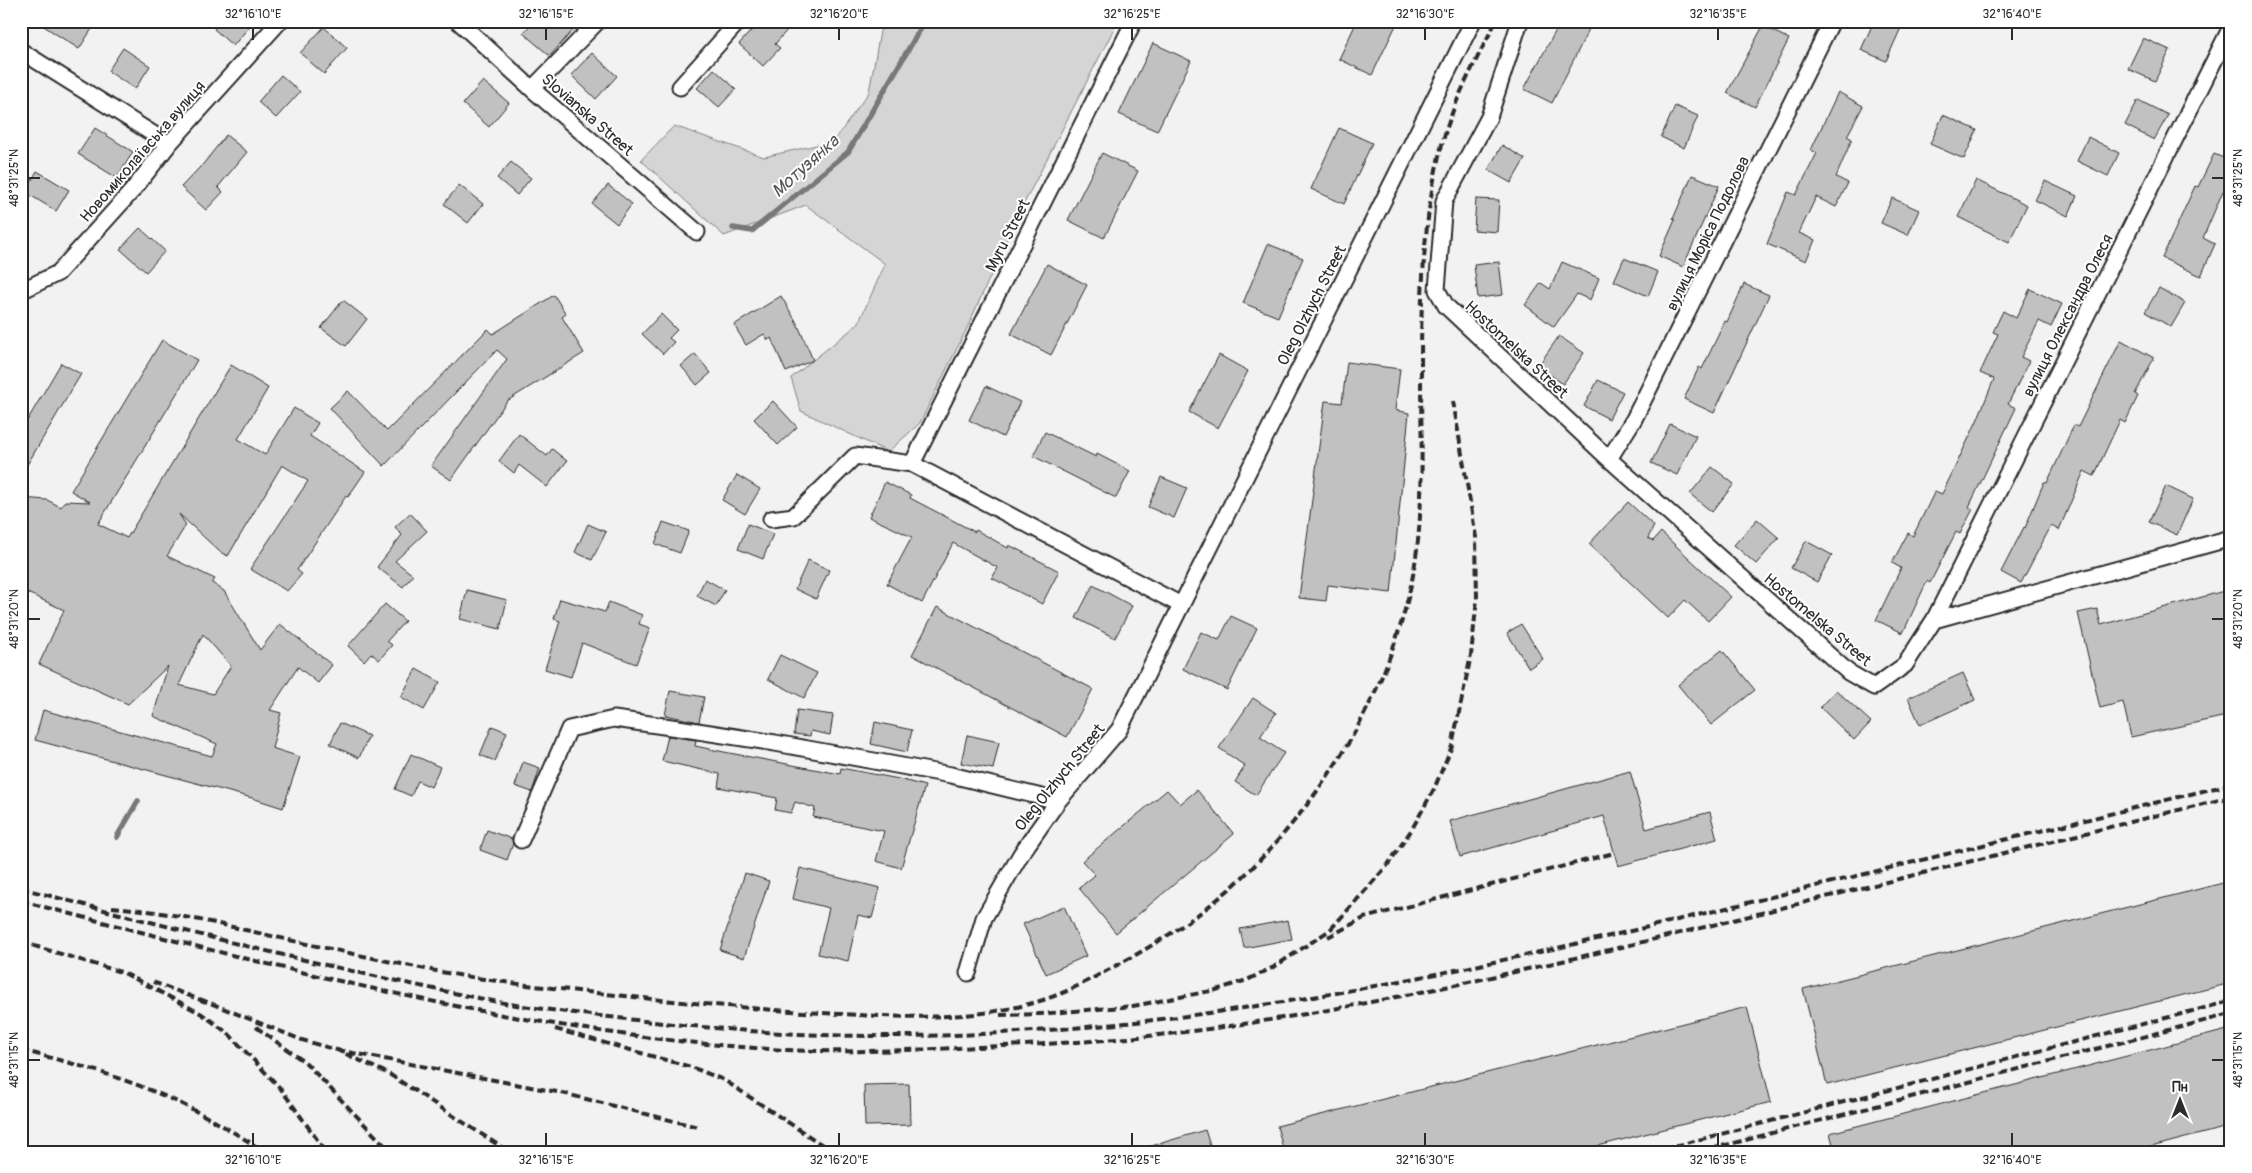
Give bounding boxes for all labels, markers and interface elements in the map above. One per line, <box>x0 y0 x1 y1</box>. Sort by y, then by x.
text: 32°16'10"E <box>225 7 281 22</box>
text: 32°16'15"E <box>518 7 574 22</box>
text: 32°16'20"E <box>810 7 868 22</box>
text: 32°16'25"E <box>1103 7 1161 22</box>
text: 32°16'30"E <box>1396 7 1454 22</box>
text: 32°16'35"E <box>1689 7 1747 22</box>
text: 32°16'40"E <box>1983 7 2041 22</box>
street label: Slovianska Street <box>537 69 638 161</box>
street label: Новомиколаївська вулиця <box>76 77 210 227</box>
water label: Мотузянка <box>767 129 845 203</box>
text: 48°31'25"N <box>7 149 22 207</box>
text: 48°31'25"N <box>2231 149 2246 207</box>
street label: вулиця Моріса Подолова <box>1662 153 1754 314</box>
street label: Myru Street <box>981 195 1035 275</box>
street label: вулиця Олександра Олеся <box>2018 231 2118 400</box>
street label: Oleg Olzhych Street <box>1273 241 1351 369</box>
street label: Hostomelska Street <box>1460 297 1573 403</box>
street label: Hostomelska Street <box>1759 569 1876 671</box>
text: 48°31'20"N <box>7 589 22 649</box>
text: 48°31'20"N <box>2231 589 2246 649</box>
street label: Oleg Olzhych Street <box>1010 719 1110 835</box>
text: 48°31'15"N <box>7 1032 22 1088</box>
text: 48°31'15"N <box>2231 1032 2246 1088</box>
north arrow <box>2154 1076 2204 1126</box>
text: Пн <box>2172 1079 2188 1096</box>
text: 32°16'10"E <box>225 1153 281 1168</box>
text: 32°16'15"E <box>518 1153 574 1168</box>
text: 32°16'20"E <box>810 1153 868 1168</box>
text: 32°16'25"E <box>1103 1153 1161 1168</box>
text: 32°16'30"E <box>1396 1153 1454 1168</box>
text: 32°16'35"E <box>1689 1153 1747 1168</box>
text: 32°16'40"E <box>1983 1153 2041 1168</box>

